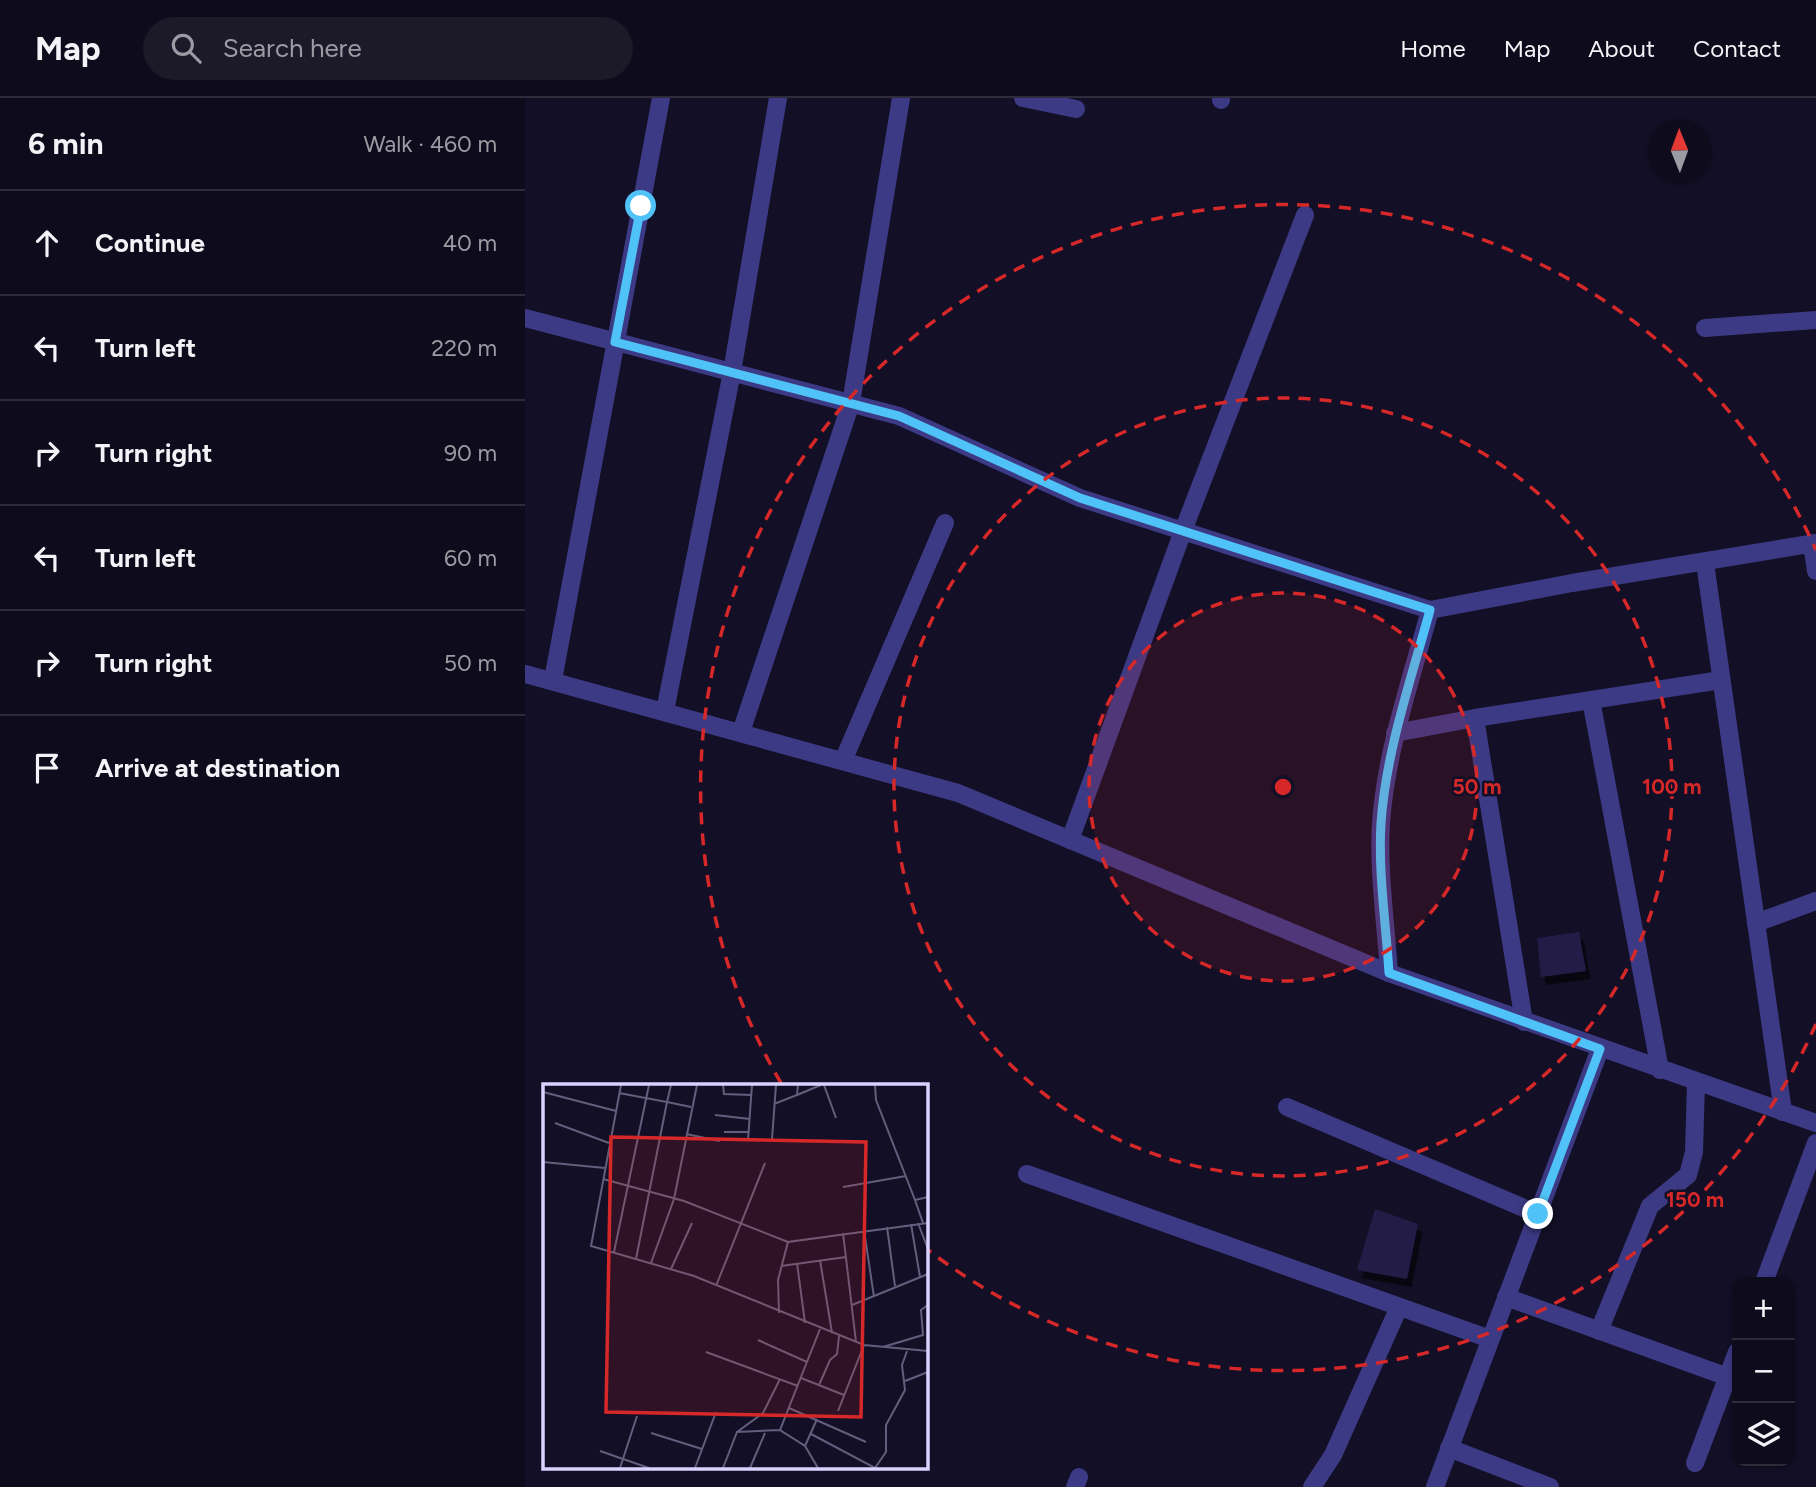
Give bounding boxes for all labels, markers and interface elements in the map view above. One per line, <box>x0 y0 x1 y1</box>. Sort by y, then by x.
search box <box>143 17 633 80</box>
text: Map <box>35 29 101 68</box>
icon: search <box>167 29 205 67</box>
text: Search here <box>223 32 362 64</box>
text: Home <box>1400 34 1466 63</box>
text: Map <box>1504 34 1550 63</box>
text: About <box>1588 34 1655 63</box>
text: Contact <box>1693 34 1781 63</box>
north arrow <box>1648 119 1711 182</box>
text: 6 min <box>28 125 104 162</box>
text: Walk · 460 m <box>363 130 497 158</box>
route start <box>625 190 656 221</box>
icon: ahead <box>28 224 66 262</box>
text: Continue <box>95 227 205 259</box>
text: 40 m <box>443 229 497 257</box>
icon: left <box>28 329 66 367</box>
text: Turn left <box>95 332 196 364</box>
text: 220 m <box>431 334 497 362</box>
icon: right <box>28 434 66 472</box>
text: Turn right <box>95 437 212 469</box>
text: 90 m <box>444 439 497 467</box>
icon: left <box>28 539 66 577</box>
text: Turn left <box>95 542 196 574</box>
text: 60 m <box>444 544 497 572</box>
icon: right <box>28 644 66 682</box>
text: Turn right <box>95 647 212 679</box>
text: 50 m <box>444 649 497 677</box>
icon: arrive <box>28 749 66 787</box>
text: Arrive at destination <box>95 752 340 784</box>
text: 50 m <box>1452 774 1502 799</box>
text: 100 m <box>1642 774 1702 799</box>
centre of rings <box>1271 775 1295 799</box>
inset map <box>543 1084 927 1470</box>
text: 150 m <box>1666 1187 1724 1212</box>
route end <box>1522 1198 1553 1229</box>
map controls <box>1732 1277 1795 1466</box>
button: + <box>1732 1277 1795 1340</box>
button: − <box>1732 1340 1795 1403</box>
button: layers <box>1732 1403 1795 1466</box>

